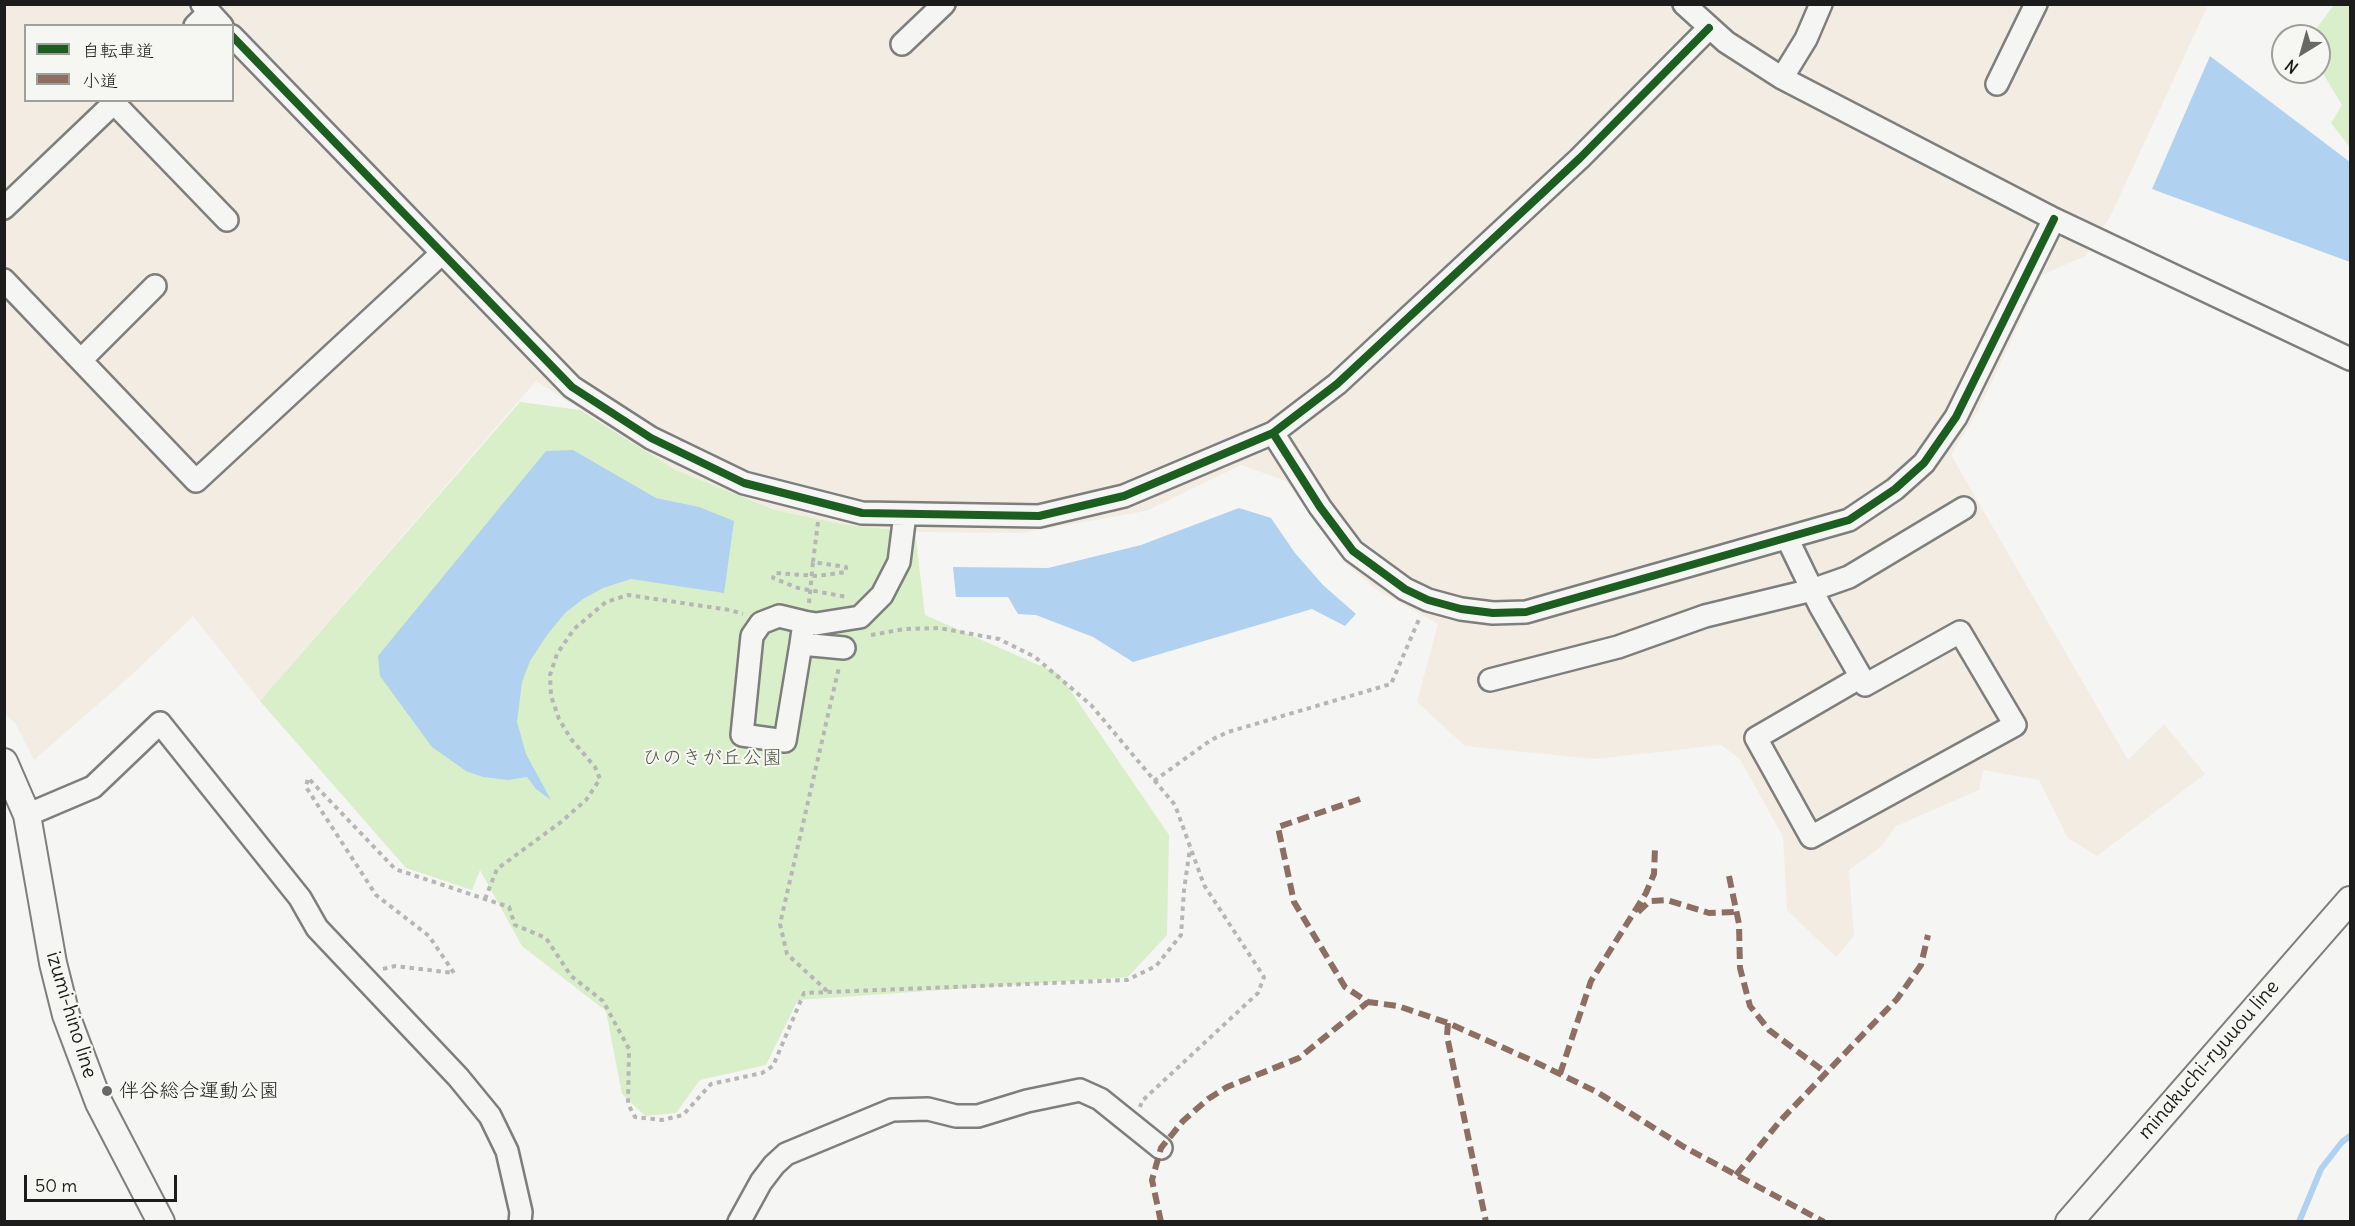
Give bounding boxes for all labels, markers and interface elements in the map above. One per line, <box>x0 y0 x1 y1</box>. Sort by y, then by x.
legend <box>24 24 234 102</box>
north arrow <box>2271 24 2331 84</box>
text: 自転車道 <box>82 39 154 62</box>
text: N <box>2281 55 2302 78</box>
text: 小道 <box>82 69 118 92</box>
park label: ひのきが丘公園 <box>642 746 782 770</box>
street label: izumi-hino line <box>40 949 102 1081</box>
street label: minakuchi-ryuuou line <box>2133 976 2285 1144</box>
place label: 伴谷総合運動公園 <box>119 1079 279 1103</box>
marker: 伴谷総合運動公園 <box>100 1084 114 1098</box>
scale bar <box>27 1163 180 1201</box>
text: 50 m <box>35 1174 77 1197</box>

